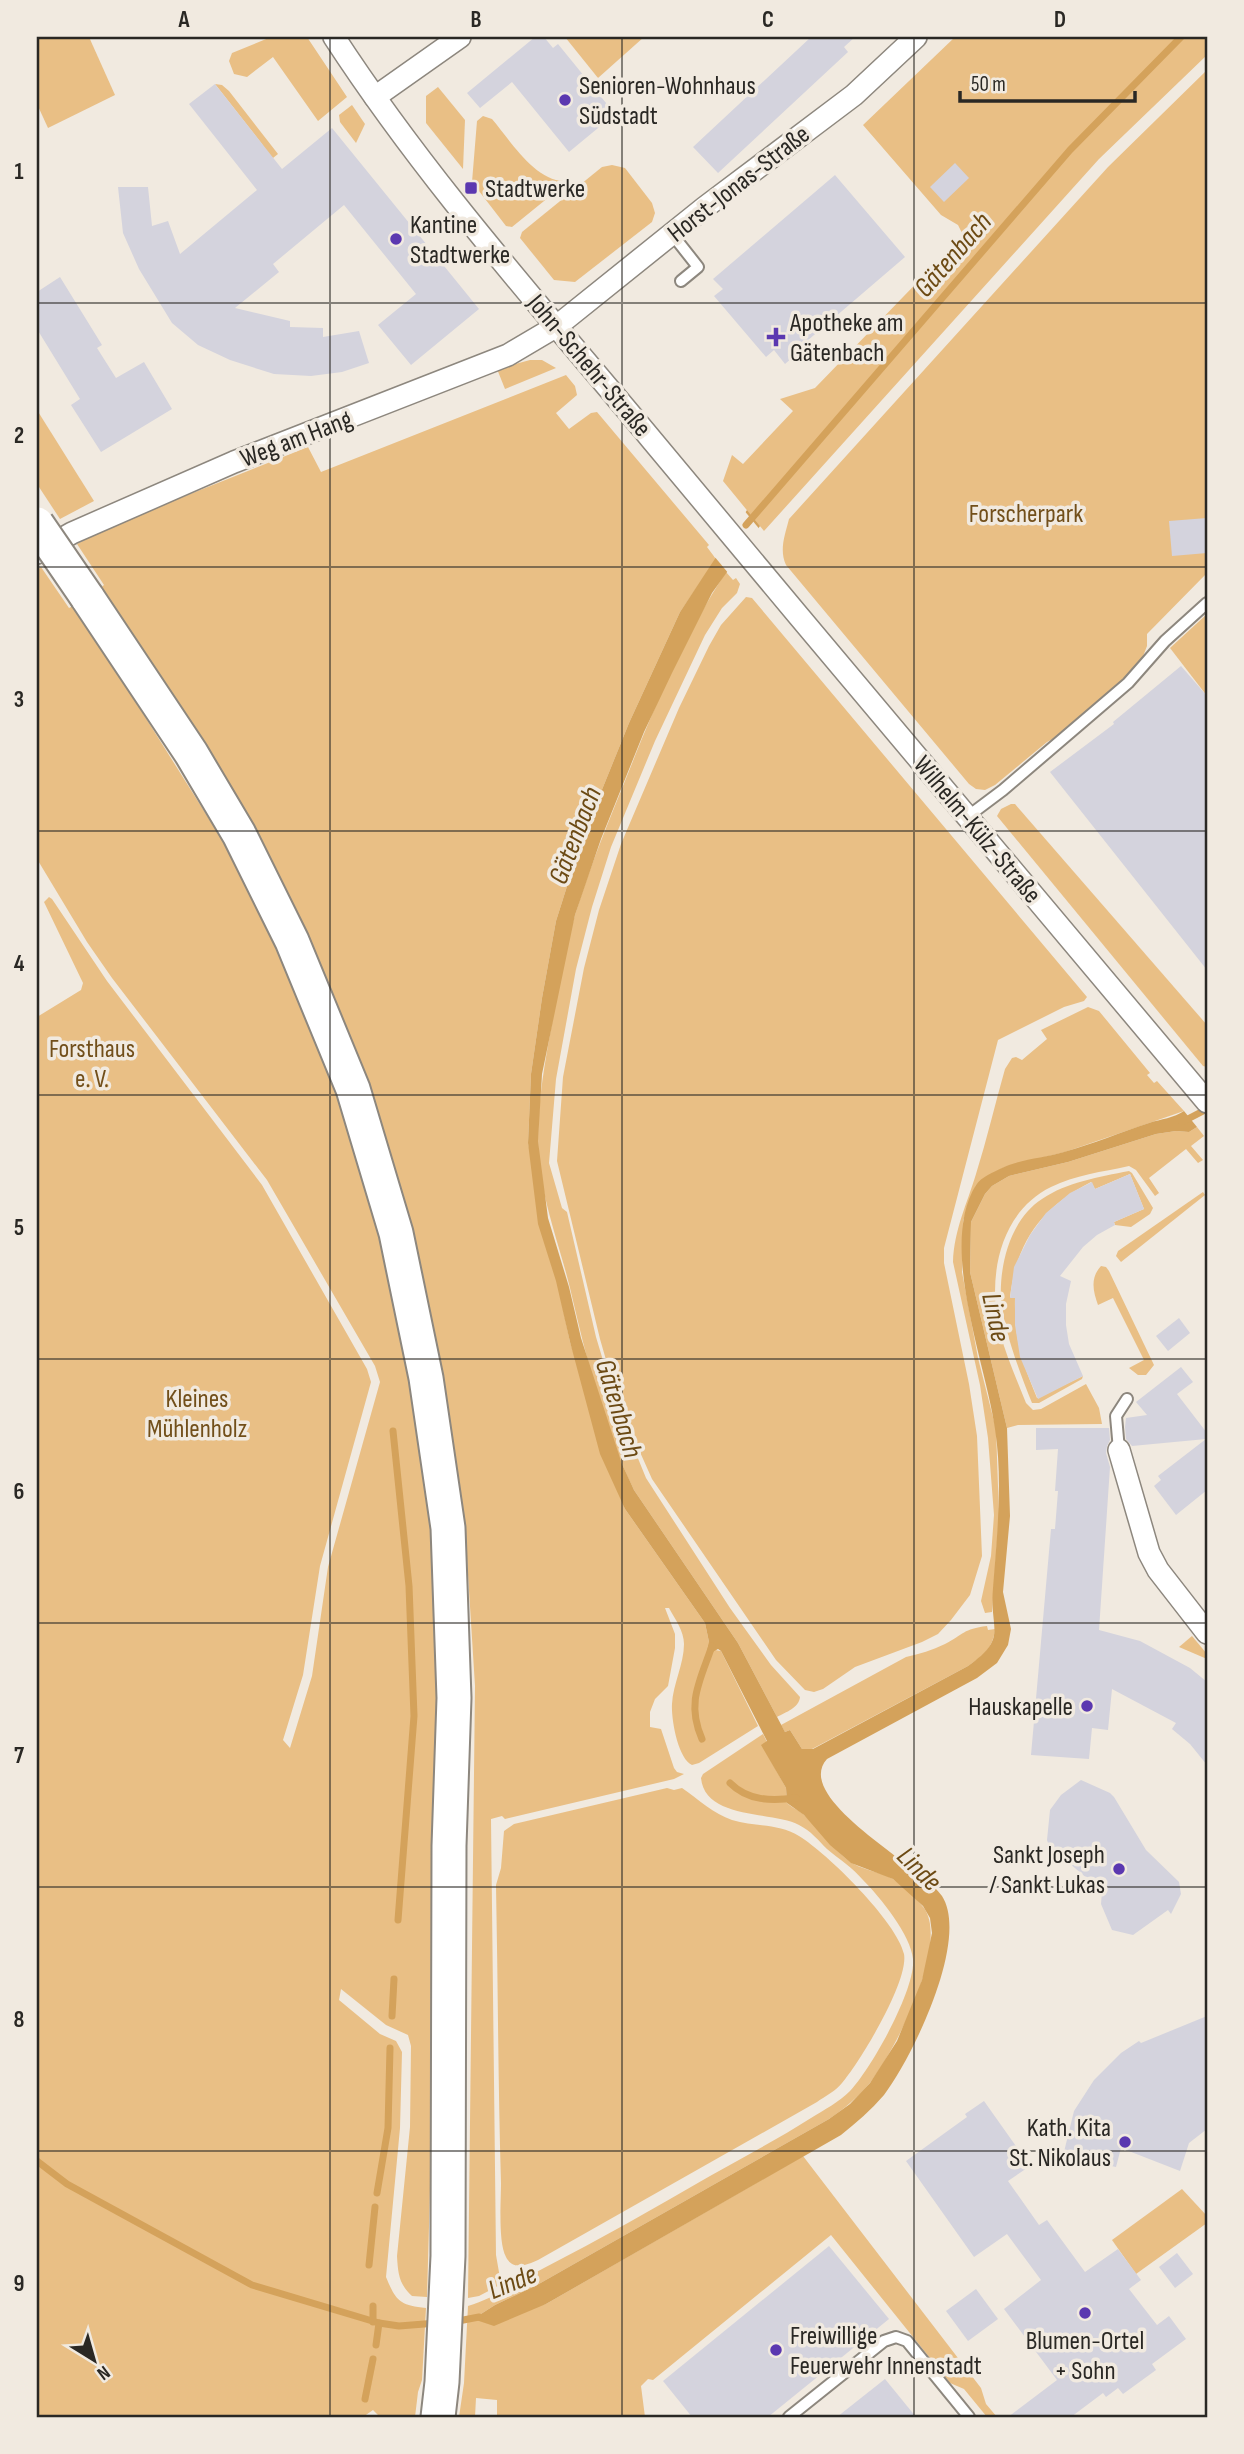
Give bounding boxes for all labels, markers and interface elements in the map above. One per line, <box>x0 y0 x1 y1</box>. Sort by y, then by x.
text: A <box>178 6 191 34</box>
text: B <box>471 6 482 34</box>
text: C <box>762 6 774 34</box>
text: D <box>1054 6 1066 34</box>
scale bar <box>960 60 1136 104</box>
place label: Senioren-Wohnhaus Südstadt <box>579 71 756 132</box>
text: 50 m <box>971 72 1006 97</box>
marker: Senioren-Wohnhaus Südstadt <box>557 92 573 108</box>
street label: Horst-Jonas-Straße <box>662 119 816 249</box>
text: 1 <box>14 158 24 186</box>
place label: Stadtwerke <box>485 174 585 205</box>
marker: Stadtwerke <box>463 180 479 196</box>
water label: Gätenbach <box>907 206 999 304</box>
place label: Kantine Stadtwerke <box>410 210 510 271</box>
marker: Kantine Stadtwerke <box>388 231 404 247</box>
street label: John-Schehr-Straße <box>520 288 657 443</box>
place label: Apotheke am Gätenbach <box>789 308 904 369</box>
marker: Apotheke am Gätenbach <box>768 329 784 345</box>
street label: Weg am Hang <box>236 404 357 475</box>
text: 2 <box>14 422 24 450</box>
park label: Forscherpark <box>969 499 1083 530</box>
text: 3 <box>14 686 24 714</box>
street label: Wilhelm-Külz-Straße <box>906 750 1047 910</box>
water label: Gätenbach <box>542 782 609 889</box>
text: 4 <box>14 950 25 978</box>
park label: Forsthaus e. V. <box>49 1034 135 1095</box>
text: 5 <box>14 1214 24 1242</box>
water label: Linde <box>974 1290 1017 1345</box>
water label: Gätenbach <box>588 1355 649 1462</box>
park label: Kleines Mühlenholz <box>147 1384 247 1445</box>
text: 6 <box>14 1478 24 1506</box>
place label: Hauskapelle <box>968 1692 1073 1723</box>
marker: Hauskapelle <box>1079 1698 1095 1714</box>
text: 7 <box>14 1742 24 1770</box>
water label: Linde <box>890 1840 948 1898</box>
place label: Sankt Joseph / Sankt Lukas <box>989 1840 1105 1901</box>
marker: Sankt Joseph / Sankt Lukas <box>1111 1861 1127 1877</box>
text: 8 <box>14 2006 25 2034</box>
place label: Kath. Kita St. Nikolaus <box>1009 2113 1111 2174</box>
marker: Kath. Kita St. Nikolaus <box>1117 2134 1133 2150</box>
water label: Linde <box>484 2258 542 2307</box>
text: 9 <box>14 2270 24 2298</box>
marker: Blumen-Ortel + Sohn <box>1077 2305 1093 2321</box>
place label: Freiwillige Feuerwehr Innenstadt <box>790 2321 982 2382</box>
north arrow <box>60 2324 130 2394</box>
place label: Blumen-Ortel + Sohn <box>1026 2326 1144 2387</box>
marker: Freiwillige Feuerwehr Innenstadt <box>768 2342 784 2358</box>
text: N <box>92 2360 114 2385</box>

